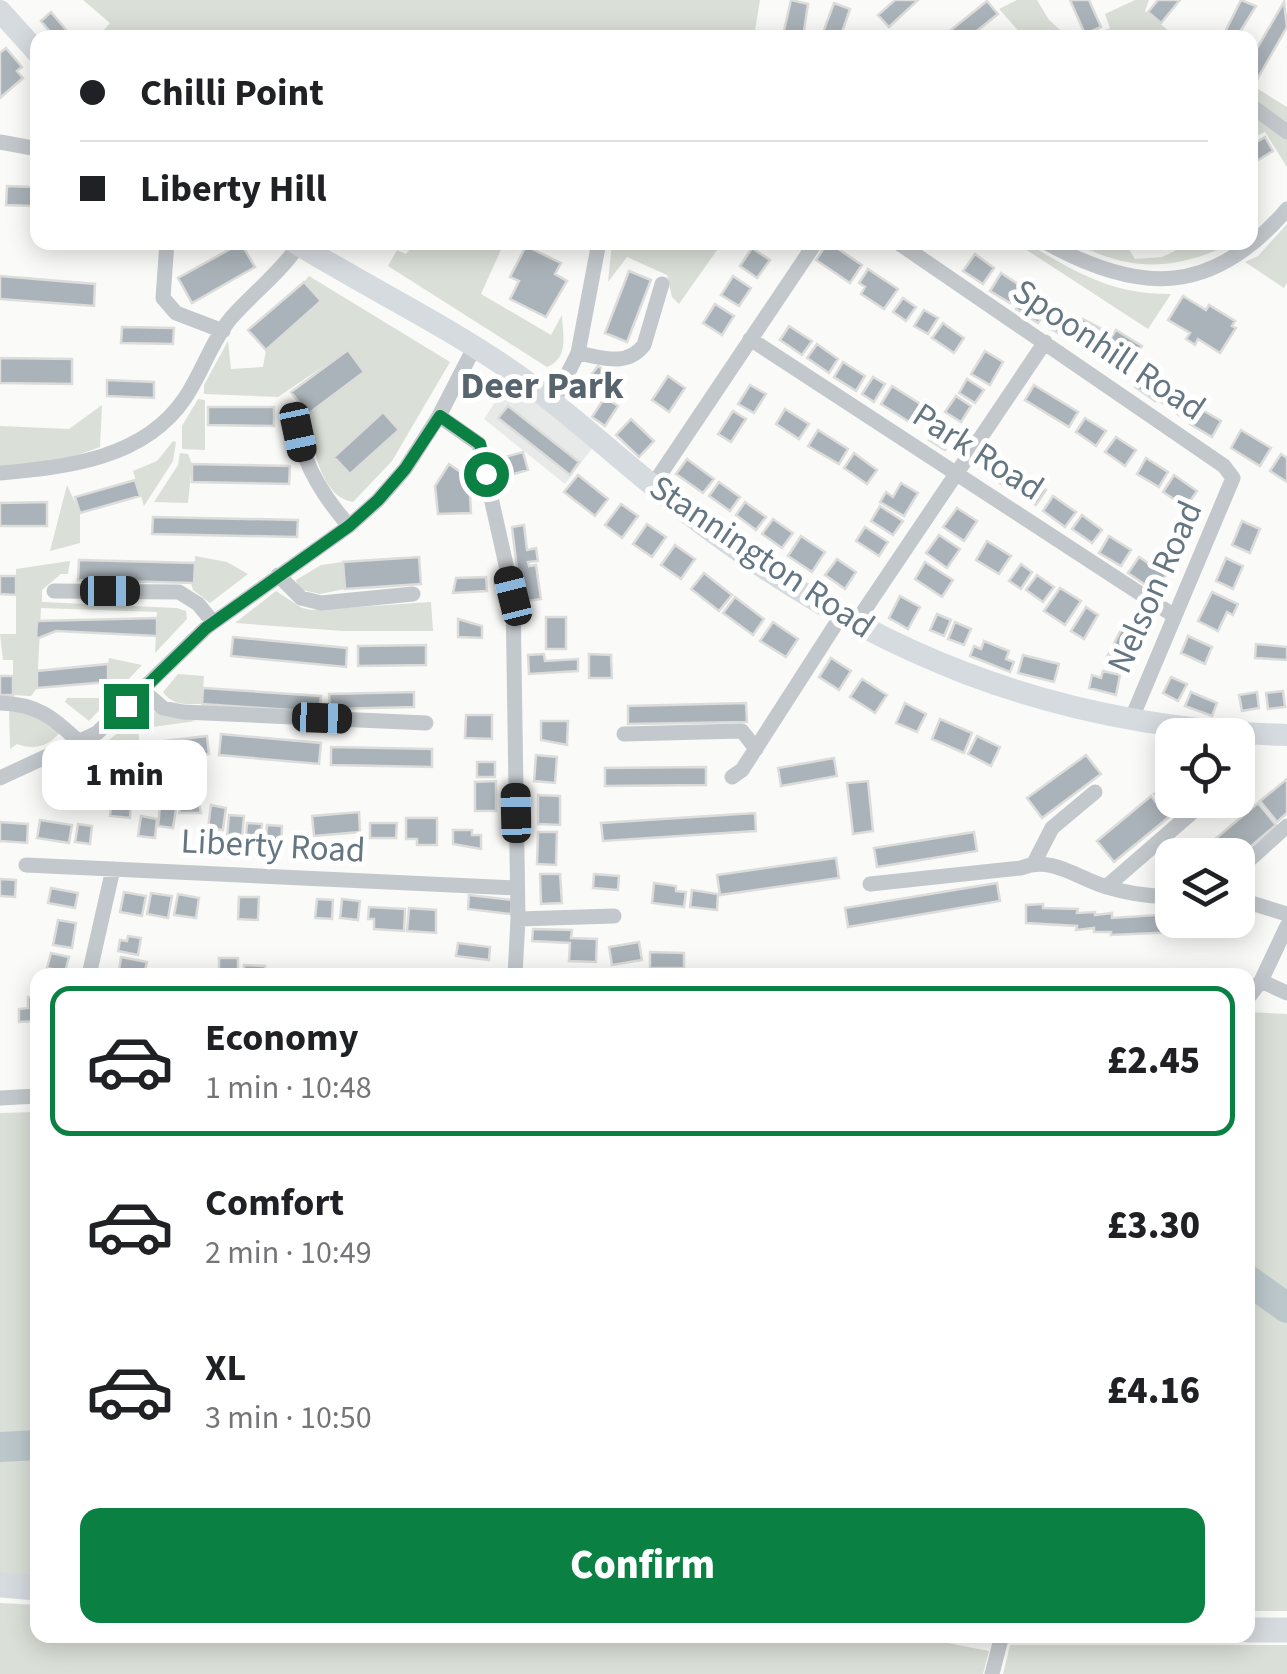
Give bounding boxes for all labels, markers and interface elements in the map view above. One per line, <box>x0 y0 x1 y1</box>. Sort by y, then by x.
text: Chilli Point <box>140 66 324 120</box>
text: Liberty Hill <box>140 162 327 216</box>
street label: Spoonhill Road <box>1003 267 1215 433</box>
district label: Deer Park <box>460 359 624 413</box>
street label: Park Road <box>903 391 1053 513</box>
car <box>277 400 319 464</box>
route start <box>464 452 509 497</box>
street label: Stannington Road <box>639 463 885 651</box>
street label: Nelson Road <box>1095 493 1215 681</box>
car <box>491 563 535 629</box>
car <box>80 576 140 606</box>
route end <box>104 684 149 729</box>
car <box>291 702 353 734</box>
map controls <box>1155 718 1255 938</box>
button: locate <box>1155 718 1255 818</box>
callout: 1 min <box>44 741 208 811</box>
text: 1 min <box>85 752 164 798</box>
car <box>500 783 532 843</box>
street label: Liberty Road <box>179 816 367 876</box>
button: layers <box>1155 838 1255 938</box>
text: Economy <box>205 1011 358 1065</box>
icon: car <box>85 1016 175 1106</box>
text: £2.45 <box>1107 1034 1200 1088</box>
text: 1 min · 10:48 <box>205 1065 372 1111</box>
text: Comfort <box>205 1176 344 1230</box>
icon: car <box>85 1181 175 1271</box>
text: £3.30 <box>1107 1199 1200 1253</box>
text: 2 min · 10:49 <box>205 1230 372 1276</box>
text: XL <box>205 1341 246 1395</box>
icon: car <box>85 1346 175 1436</box>
text: £4.16 <box>1107 1364 1200 1418</box>
text: 3 min · 10:50 <box>205 1395 372 1441</box>
button: Confirm <box>80 1508 1205 1623</box>

